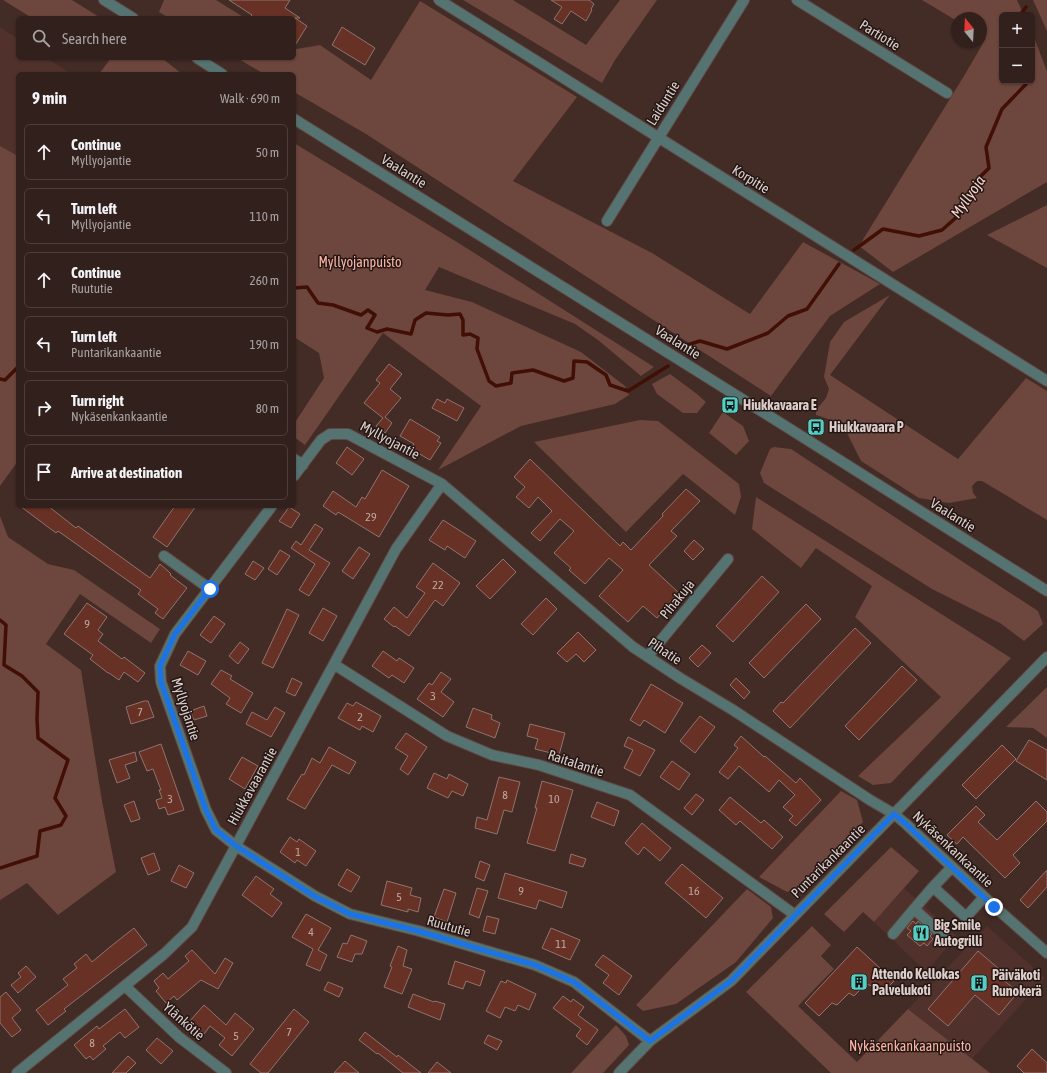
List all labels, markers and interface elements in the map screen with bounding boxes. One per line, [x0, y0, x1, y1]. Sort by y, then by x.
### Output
north arrow [951, 12, 987, 48]
map controls [999, 12, 1035, 84]
button: + [999, 12, 1035, 48]
search box [16, 16, 296, 60]
street label: Partiotie [857, 16, 903, 54]
icon: search [30, 27, 52, 49]
text: Search here [62, 30, 127, 47]
button: − [999, 48, 1035, 84]
street label: Laiduntie [643, 78, 683, 128]
text: 9 min [32, 88, 67, 108]
text: Walk · 690 m [220, 91, 280, 106]
text: Continue [71, 136, 121, 153]
icon: ahead [33, 141, 55, 163]
text: 50 m [256, 145, 279, 160]
street label: Vaalantie [379, 151, 429, 191]
text: Myllyojantie [71, 153, 131, 168]
street label: Korpitie [729, 161, 773, 197]
water label: Myllyoja [947, 172, 988, 221]
text: Turn left [71, 200, 117, 217]
icon: left [33, 205, 55, 227]
text: 110 m [250, 209, 279, 224]
text: Myllyojantie [71, 217, 131, 232]
park label: Myllyojanpuisto [318, 254, 402, 270]
text: Continue [71, 264, 121, 281]
icon: ahead [33, 269, 55, 291]
text: 260 m [250, 273, 279, 288]
text: Ruututie [71, 281, 113, 296]
street label: Vaalantie [653, 322, 703, 362]
text: Turn left [71, 328, 117, 345]
icon: left [33, 333, 55, 355]
text: 190 m [250, 337, 279, 352]
text: Puntarikankaantie [71, 345, 161, 360]
text: Turn right [71, 392, 124, 409]
bus stop icon: Hiukkavaara E [720, 395, 740, 415]
icon: right [33, 397, 55, 419]
place label: Hiukkavaara E [743, 397, 817, 413]
text: 80 m [256, 401, 279, 416]
text: Nykäsenkankaantie [71, 409, 167, 424]
bus stop icon: Hiukkavaara P [806, 417, 826, 437]
street label: Myllyojantie [358, 418, 422, 462]
place label: Hiukkavaara P [829, 419, 904, 435]
icon: arrive [33, 461, 55, 483]
text: Arrive at destination [71, 464, 182, 481]
street label: Vaalantie [928, 495, 978, 535]
house number: 29 [365, 510, 377, 524]
street label: Pihakuja [656, 576, 698, 622]
house number: 22 [432, 578, 444, 592]
route start [201, 580, 219, 598]
house number: 9 [84, 617, 90, 631]
street label: Pihatie [645, 634, 685, 668]
street label: Myllyojantie [168, 676, 204, 742]
house number: 3 [430, 689, 436, 703]
house number: 7 [137, 705, 143, 719]
house number: 2 [357, 710, 363, 724]
street label: Hiukkavaarantie [224, 744, 280, 828]
street label: Raitalantie [546, 746, 606, 780]
house number: 8 [502, 788, 508, 802]
house number: 3 [167, 792, 173, 806]
house number: 10 [548, 792, 560, 806]
street label: Nykäsenkankaantie [910, 808, 996, 890]
street label: Puntarikankaantie [788, 821, 868, 901]
house number: 1 [295, 845, 301, 859]
house number: 9 [518, 884, 524, 898]
house number: 16 [688, 884, 700, 898]
house number: 5 [396, 890, 402, 904]
route end [985, 898, 1003, 916]
street label: Ruututie [425, 912, 473, 940]
place label: Big Smile Autogrilli [933, 917, 982, 949]
restaurant icon: Big Smile Autogrilli [911, 923, 931, 943]
house number: 4 [308, 925, 314, 939]
house number: 11 [555, 937, 567, 951]
place label: Attendo Kellokas Palvelukoti [871, 966, 960, 998]
place label: Päiväkoti Runokerä [992, 967, 1042, 999]
building icon: Attendo Kellokas Palvelukoti [849, 972, 869, 992]
building icon: Päiväkoti Runokerä [969, 973, 989, 993]
street label: Ylänkötie [160, 999, 208, 1043]
house number: 7 [286, 1025, 292, 1039]
house number: 5 [233, 1029, 239, 1043]
house number: 8 [89, 1036, 95, 1050]
park label: Nykäsenkankaanpuisto [849, 1038, 971, 1054]

